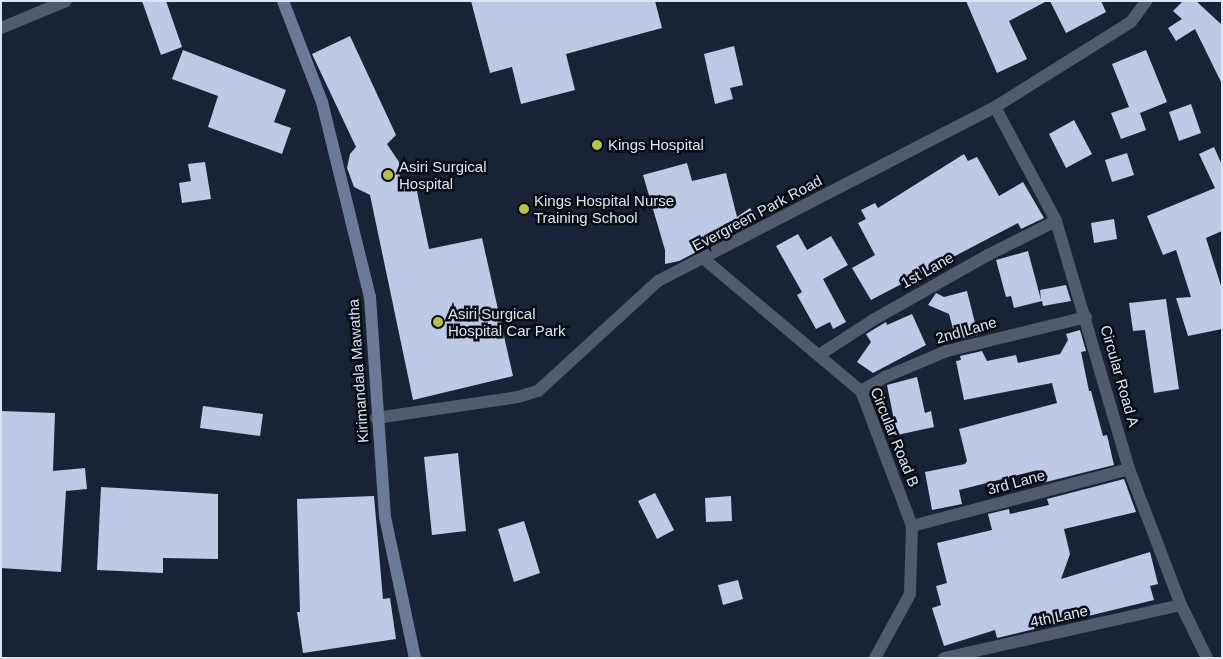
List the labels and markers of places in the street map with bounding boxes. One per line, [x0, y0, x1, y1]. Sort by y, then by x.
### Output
place label: Kings Hospital [608, 136, 704, 154]
marker: Kings Hospital [590, 138, 604, 152]
place label: Asiri Surgical Hospital [399, 157, 487, 192]
marker: Asiri Surgical Hospital [381, 168, 395, 182]
place label: Kings Hospital Nurse Training School [534, 191, 674, 226]
marker: Kings Hospital Nurse Training School [518, 203, 530, 215]
place label: Asiri Surgical Hospital Car Park [448, 304, 566, 339]
marker: Asiri Surgical Hospital Car Park [432, 316, 444, 328]

